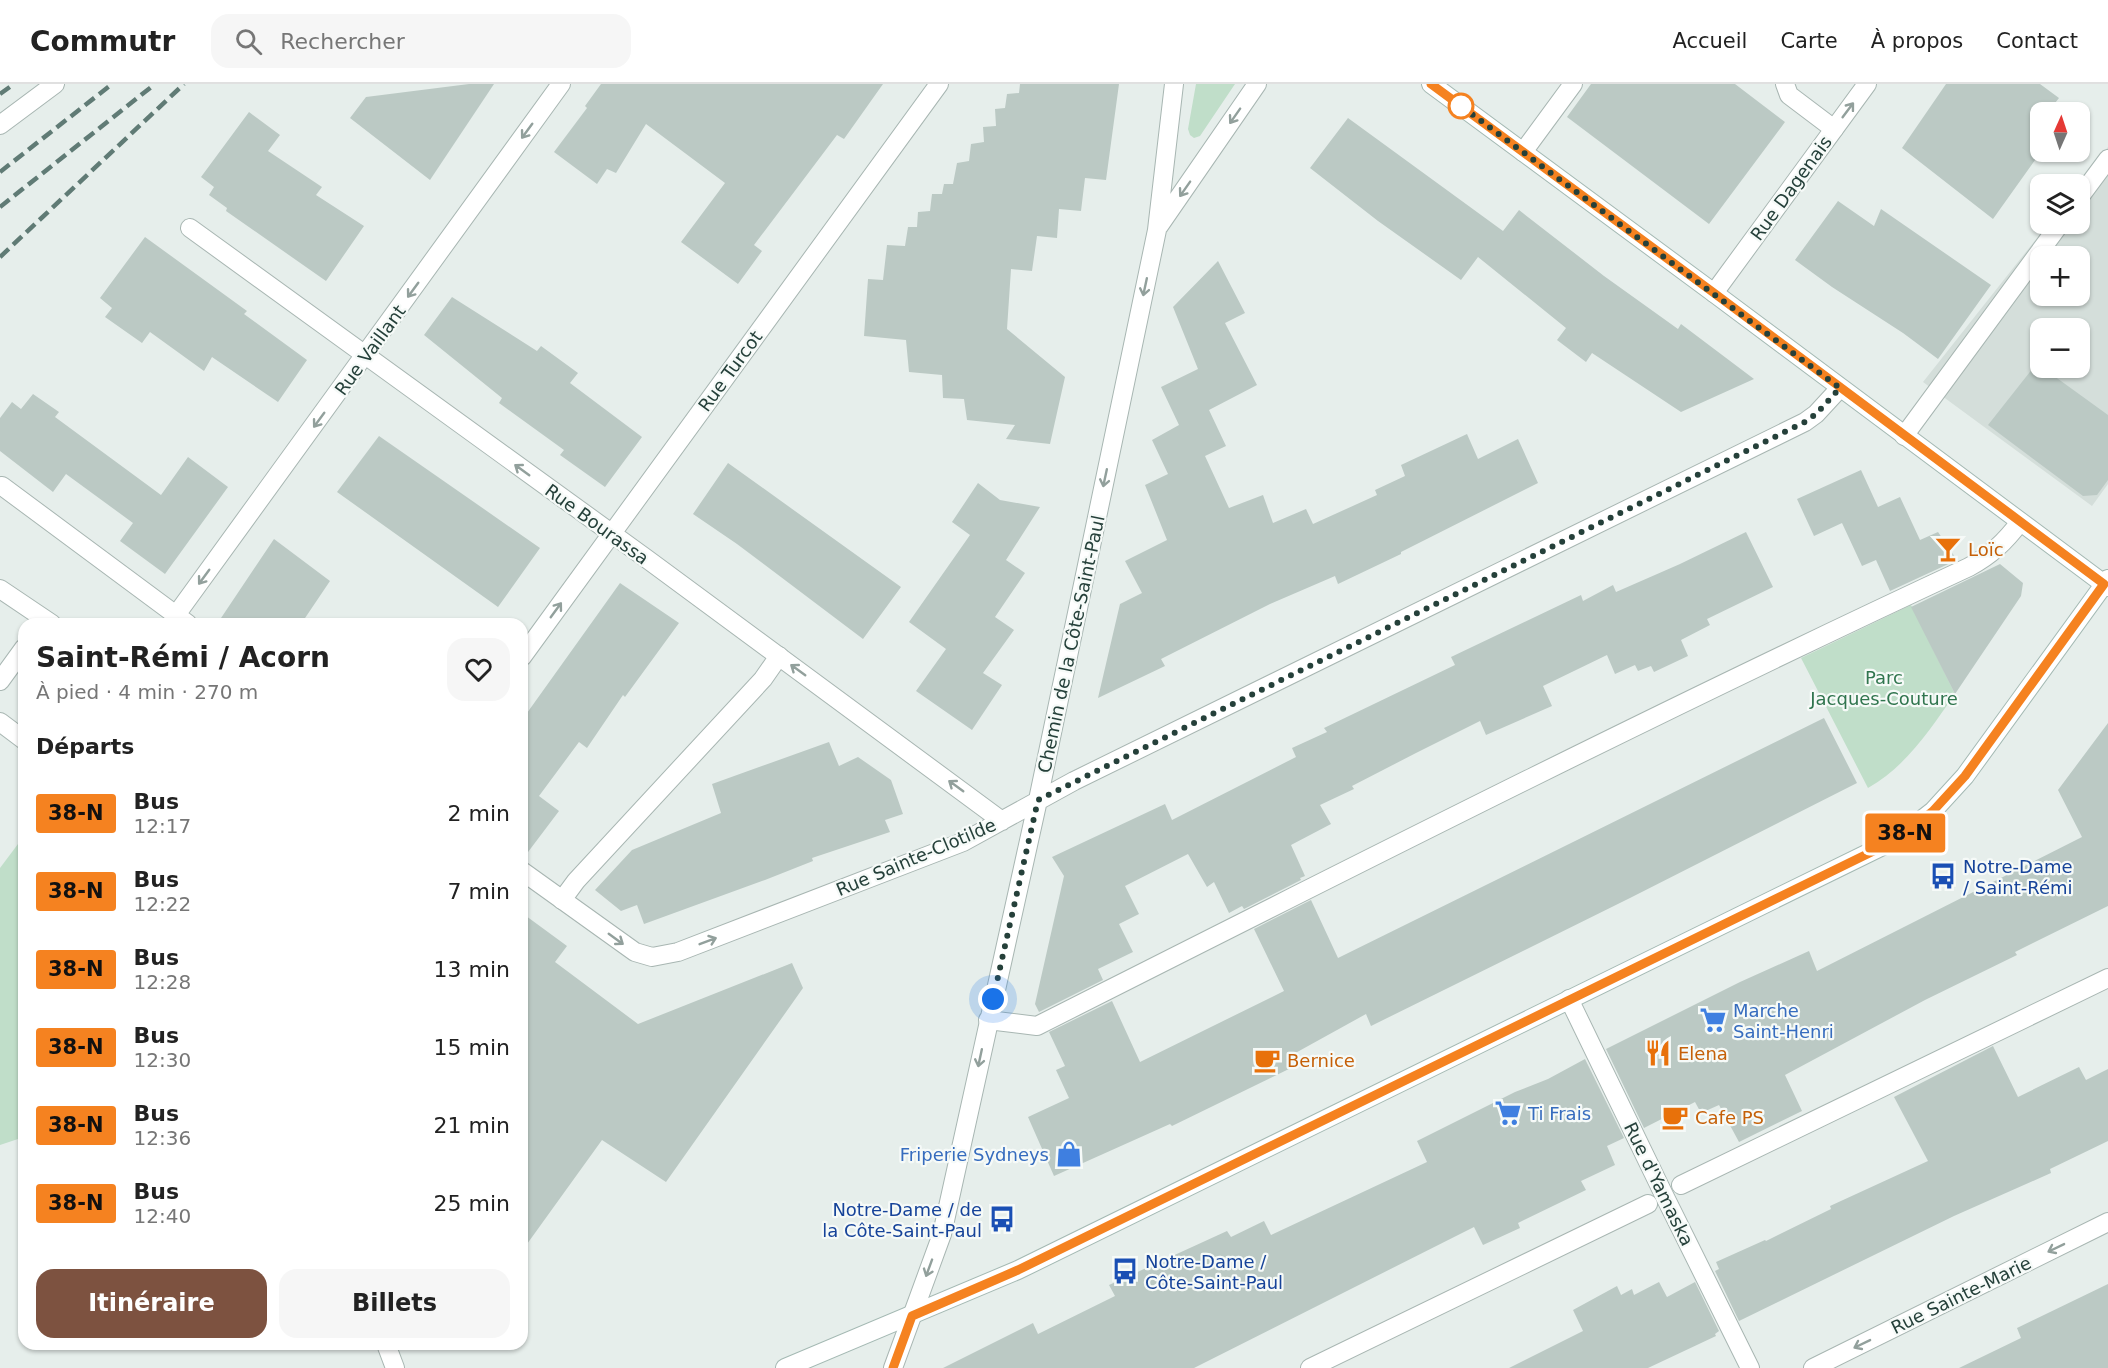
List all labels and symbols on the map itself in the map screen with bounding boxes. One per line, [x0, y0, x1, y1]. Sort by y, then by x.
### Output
unlabelled marker [1448, 93, 1474, 119]
one-way arrow [1841, 102, 1854, 118]
north arrow [2030, 102, 2090, 162]
one-way arrow [1229, 107, 1241, 123]
one-way arrow [521, 123, 533, 139]
street label: Rue Dagenais [1746, 132, 1836, 244]
one-way arrow [1179, 180, 1191, 196]
one-way arrow [1139, 276, 1150, 296]
one-way arrow [407, 281, 419, 297]
street label: Rue Vaillant [330, 301, 410, 399]
street label: Rue Turcot [694, 327, 766, 415]
one-way arrow [313, 411, 326, 427]
one-way arrow [514, 463, 530, 476]
one-way arrow [1099, 467, 1110, 487]
street label: Rue Bourassa [541, 479, 653, 569]
street label: Chemin de la Côte-Saint-Paul [1033, 513, 1109, 775]
bar icon: Loïc [1933, 534, 1963, 564]
place label: Loïc [1968, 539, 2004, 560]
one-way arrow [198, 568, 210, 584]
one-way arrow [550, 602, 562, 618]
one-way arrow [791, 664, 807, 677]
park label: Parc Jacques-Couture [1809, 667, 1958, 709]
one-way arrow [948, 780, 964, 792]
street label: Rue Sainte-Clotilde [833, 814, 999, 900]
line badge: 38-N [1863, 814, 1947, 852]
place label: Notre-Dame / Saint-Rémi [1963, 856, 2073, 898]
bus stop icon: Notre-Dame / Saint-Rémi [1928, 861, 1958, 891]
one-way arrow [607, 933, 624, 945]
one-way arrow [698, 935, 717, 946]
your location [978, 984, 1008, 1014]
place label: Marche Saint-Henri [1733, 1000, 1834, 1042]
supermarket icon: Marche Saint-Henri [1698, 1005, 1728, 1035]
restaurant icon: Elena [1643, 1038, 1673, 1068]
place label: Elena [1678, 1043, 1728, 1064]
cafe icon: Bernice [1252, 1045, 1282, 1075]
one-way arrow [974, 1048, 985, 1068]
place label: Bernice [1287, 1050, 1355, 1071]
supermarket icon: Ti Frais [1493, 1098, 1523, 1128]
cafe icon: Cafe PS [1660, 1102, 1690, 1132]
place label: Ti Frais [1527, 1103, 1591, 1124]
place label: Cafe PS [1695, 1107, 1764, 1128]
street label: Rue d'Yamaska [1620, 1119, 1698, 1249]
shop icon: Friperie Sydneys [1054, 1139, 1084, 1169]
place label: Friperie Sydneys [900, 1144, 1049, 1165]
place label: Notre-Dame / de la Côte-Saint-Paul [822, 1199, 982, 1241]
bus stop icon: Notre-Dame / de la Côte-Saint-Paul [987, 1204, 1017, 1234]
one-way arrow [2047, 1243, 2065, 1255]
place label: Notre-Dame / Côte-Saint-Paul [1145, 1251, 1283, 1293]
street label: Rue Sainte-Marie [1887, 1252, 2035, 1338]
bus stop icon: Notre-Dame / Côte-Saint-Paul [1110, 1256, 1140, 1286]
one-way arrow [923, 1258, 934, 1277]
one-way arrow [1853, 1339, 1871, 1350]

